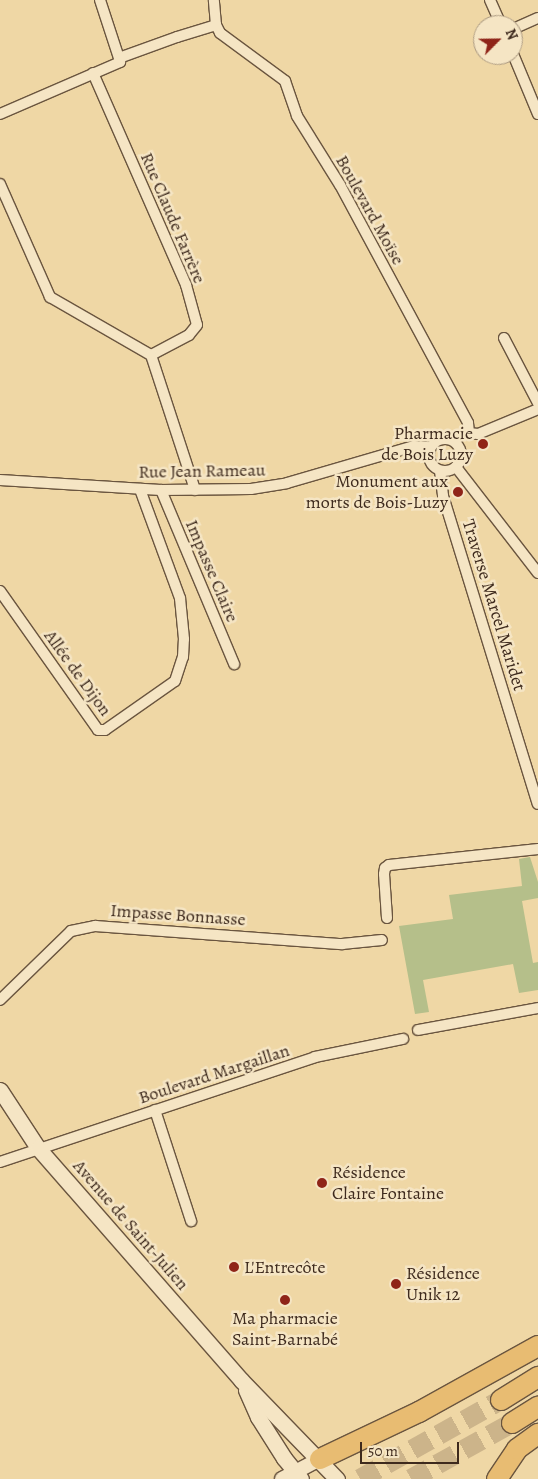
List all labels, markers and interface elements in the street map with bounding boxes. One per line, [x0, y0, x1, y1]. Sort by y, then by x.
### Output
north arrow [473, 15, 523, 65]
text: N [501, 26, 522, 43]
street label: Rue Claude Farrère [136, 149, 210, 287]
street label: Boulevard Moïse [331, 151, 409, 269]
place label: Pharmacie de Bois Luzy [381, 423, 473, 466]
marker: Pharmacie de Bois Luzy [477, 438, 489, 450]
street label: Rue Jean Rameau [138, 459, 266, 483]
place label: Monument aux morts de Bois-Luzy [306, 471, 448, 514]
marker: Monument aux morts de Bois-Luzy [452, 486, 464, 498]
street label: Impasse Claire [181, 517, 243, 625]
street label: Traverse Marcel Maridet [458, 517, 530, 693]
street label: Allée de Dijon [40, 626, 116, 720]
street label: Impasse Bonnasse [110, 900, 246, 930]
street label: Boulevard Margaillan [136, 1039, 292, 1109]
street label: Avenue de Saint-Julien [68, 1155, 194, 1295]
place label: Résidence Claire Fontaine [332, 1162, 444, 1204]
marker: Résidence Claire Fontaine [316, 1177, 328, 1189]
place label: L'Entrecôte [244, 1256, 326, 1278]
marker: L'Entrecôte [228, 1261, 240, 1273]
place label: Résidence Unik 12 [406, 1263, 480, 1306]
marker: Résidence Unik 12 [390, 1278, 402, 1290]
marker: Ma pharmacie Saint-Barnabé [279, 1294, 291, 1306]
place label: Ma pharmacie Saint-Barnabé [232, 1308, 338, 1350]
scale bar [363, 1432, 462, 1464]
text: 50 m [368, 1441, 398, 1461]

